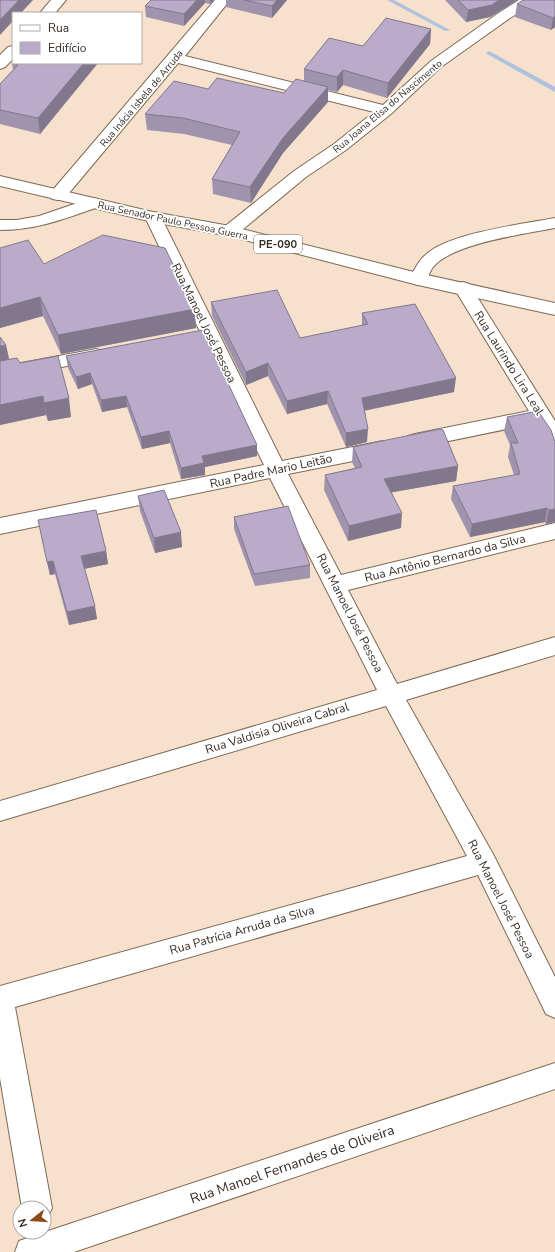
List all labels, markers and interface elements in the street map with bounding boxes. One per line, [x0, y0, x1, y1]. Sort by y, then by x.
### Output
legend [12, 12, 142, 64]
text: Rua [48, 20, 69, 36]
text: Edifício [48, 40, 87, 56]
street label: Rua Inácia Isbela de Arruda [97, 47, 187, 150]
street label: Rua Joana Elisa do Nascimento [330, 57, 446, 157]
street label: Rua Senador Paulo Pessoa Guerra [96, 198, 249, 244]
road number: PE-090 [254, 235, 302, 253]
street label: Rua Manoel José Pessoa [168, 260, 240, 386]
street label: Rua Laurindo Lira Leal [470, 308, 548, 419]
street label: Rua Padre Mario Leitão [208, 450, 334, 492]
street label: Rua Antônio Bernardo da Silva [363, 530, 527, 586]
street label: Rua Manoel José Pessoa [313, 551, 387, 675]
street label: Rua Valdisia Oliveira Cabral [203, 698, 351, 757]
street label: Rua Manoel José Pessoa [464, 837, 538, 961]
street label: Rua Patrícia Arruda da Silva [168, 902, 316, 958]
street label: Rua Manoel Fernandes de Oliveira [187, 1120, 397, 1208]
north arrow [12, 1200, 52, 1240]
text: N [15, 1217, 31, 1229]

